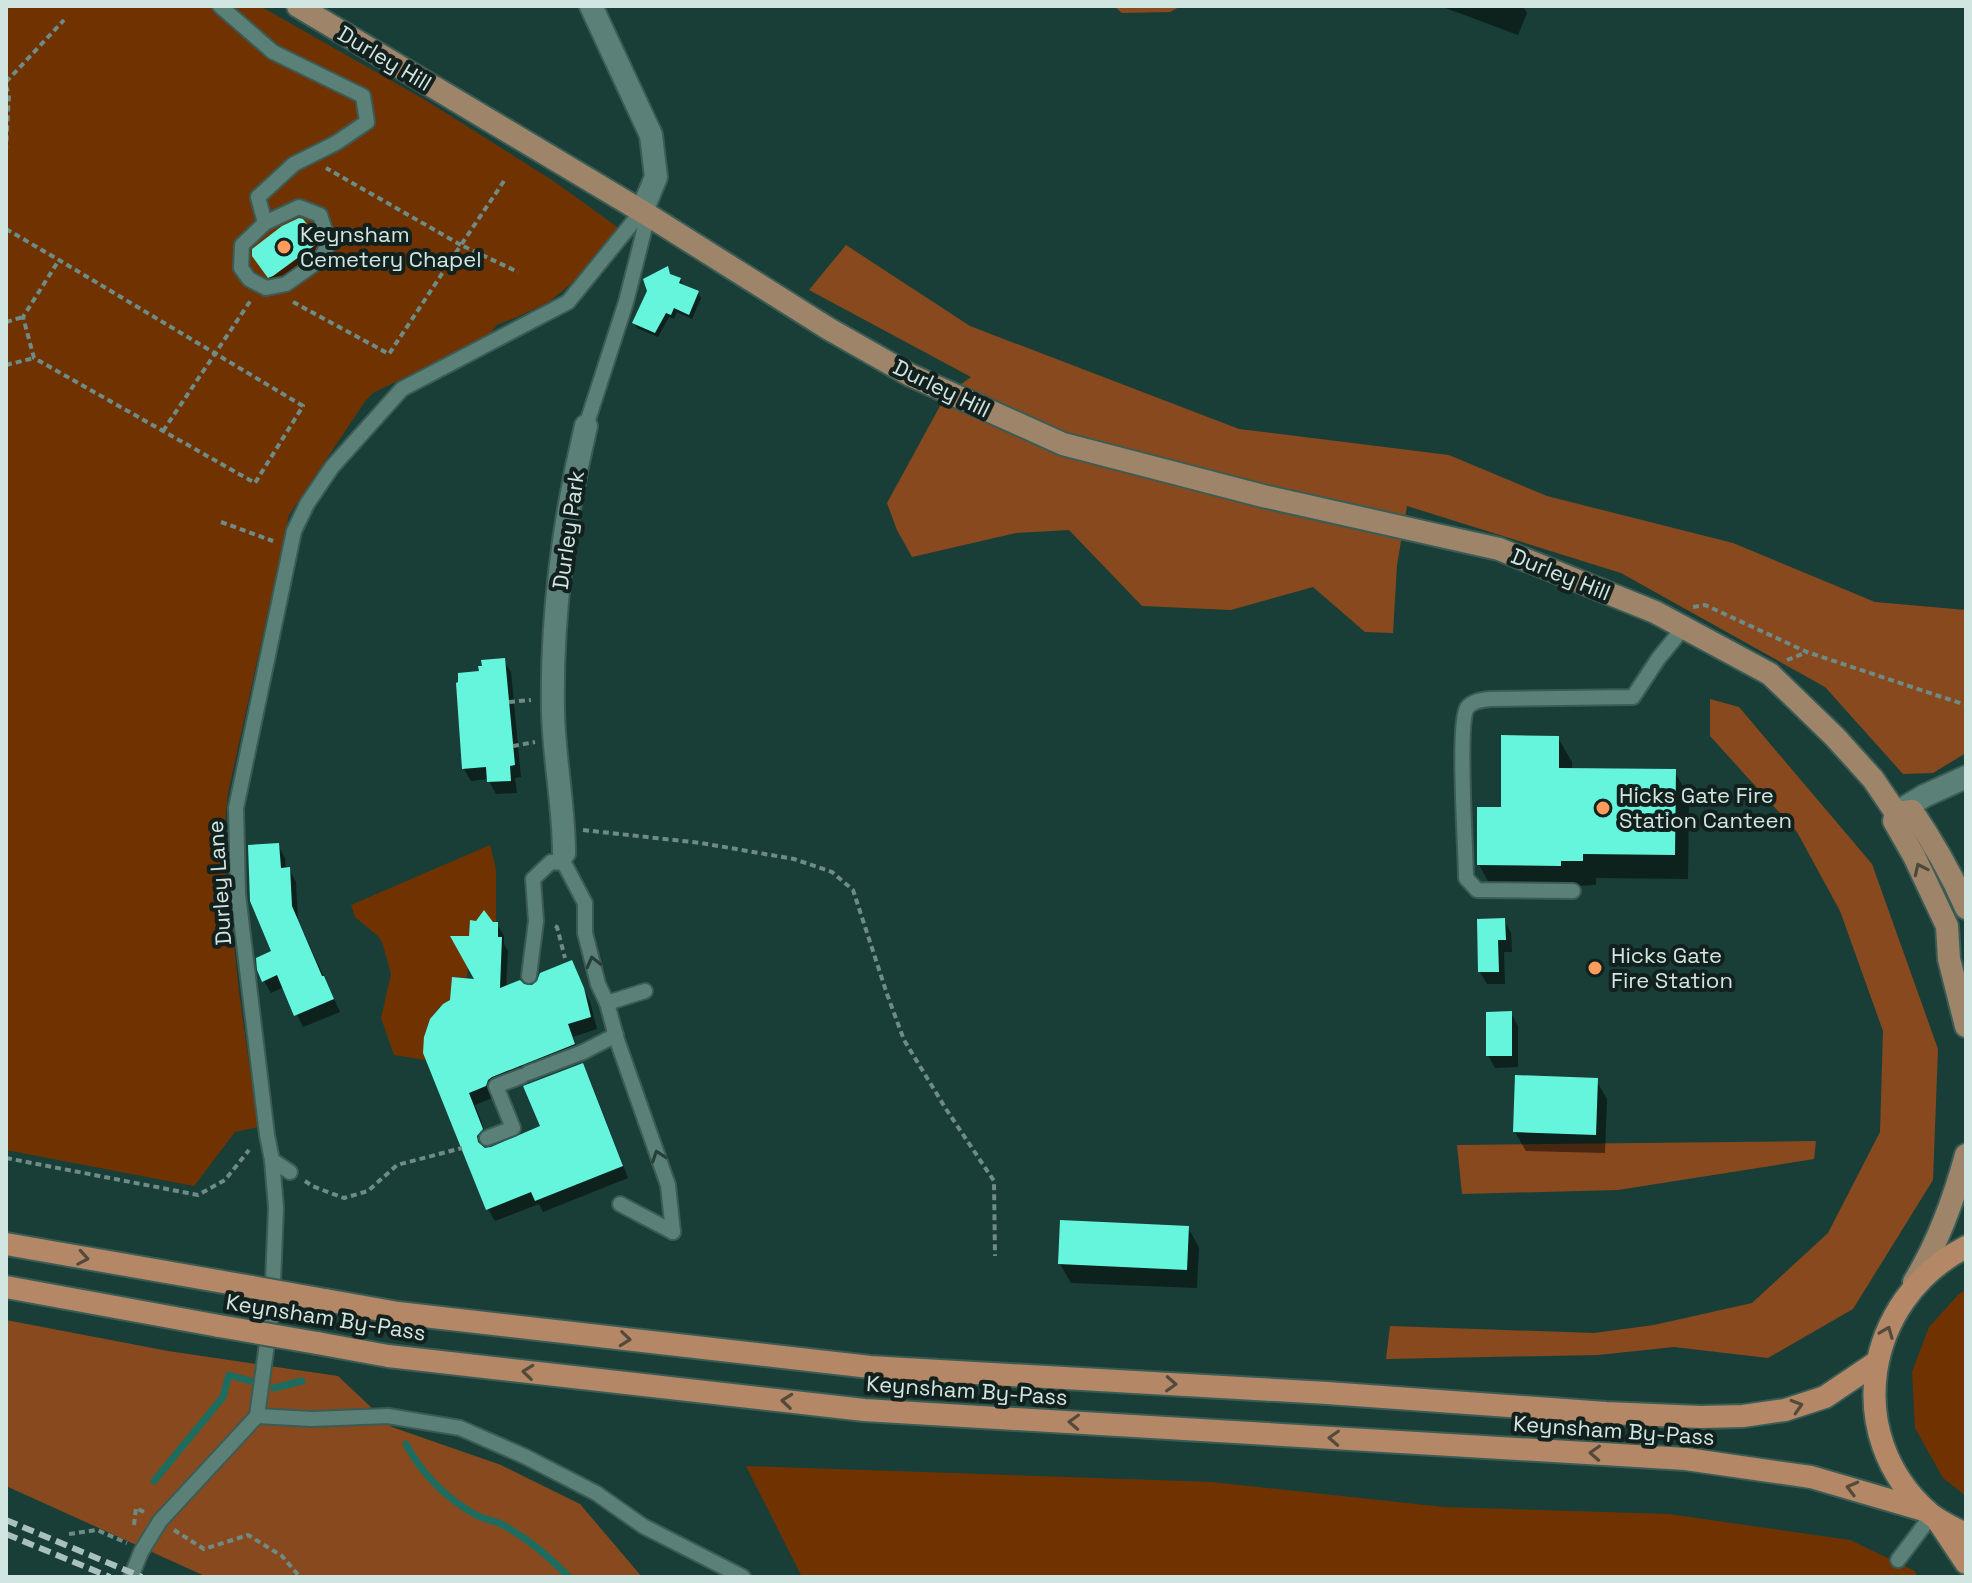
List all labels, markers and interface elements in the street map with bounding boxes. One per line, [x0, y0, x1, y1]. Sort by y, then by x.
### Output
street label: Durley Hill [333, 19, 437, 97]
place label: Keynsham Cemetery Chapel [300, 220, 482, 273]
marker: Keynsham Cemetery Chapel [275, 238, 293, 256]
street label: Durley Hill [889, 353, 995, 423]
street label: Durley Park [546, 469, 590, 591]
street label: Durley Hill [1507, 541, 1615, 607]
place label: Hicks Gate Fire Station Canteen [1619, 781, 1792, 834]
marker: Hicks Gate Fire Station Canteen [1594, 799, 1612, 817]
street label: Durley Lane [201, 820, 237, 946]
one-way arrow [1914, 863, 1930, 877]
place label: Hicks Gate Fire Station [1611, 941, 1733, 994]
one-way arrow [585, 956, 602, 970]
marker: Hicks Gate Fire Station [1586, 959, 1604, 977]
one-way arrow [652, 1150, 668, 1164]
one-way arrow [76, 1248, 90, 1265]
street label: Keynsham By-Pass [224, 1287, 428, 1347]
one-way arrow [1877, 1326, 1894, 1340]
one-way arrow [619, 1330, 632, 1347]
one-way arrow [521, 1363, 534, 1380]
street label: Keynsham By-Pass [865, 1369, 1069, 1411]
one-way arrow [1165, 1375, 1178, 1392]
one-way arrow [780, 1393, 793, 1410]
one-way arrow [1789, 1399, 1803, 1415]
street label: Keynsham By-Pass [1512, 1409, 1716, 1451]
one-way arrow [1067, 1414, 1080, 1431]
one-way arrow [1327, 1430, 1340, 1447]
one-way arrow [1588, 1445, 1601, 1462]
one-way arrow [1846, 1481, 1860, 1498]

